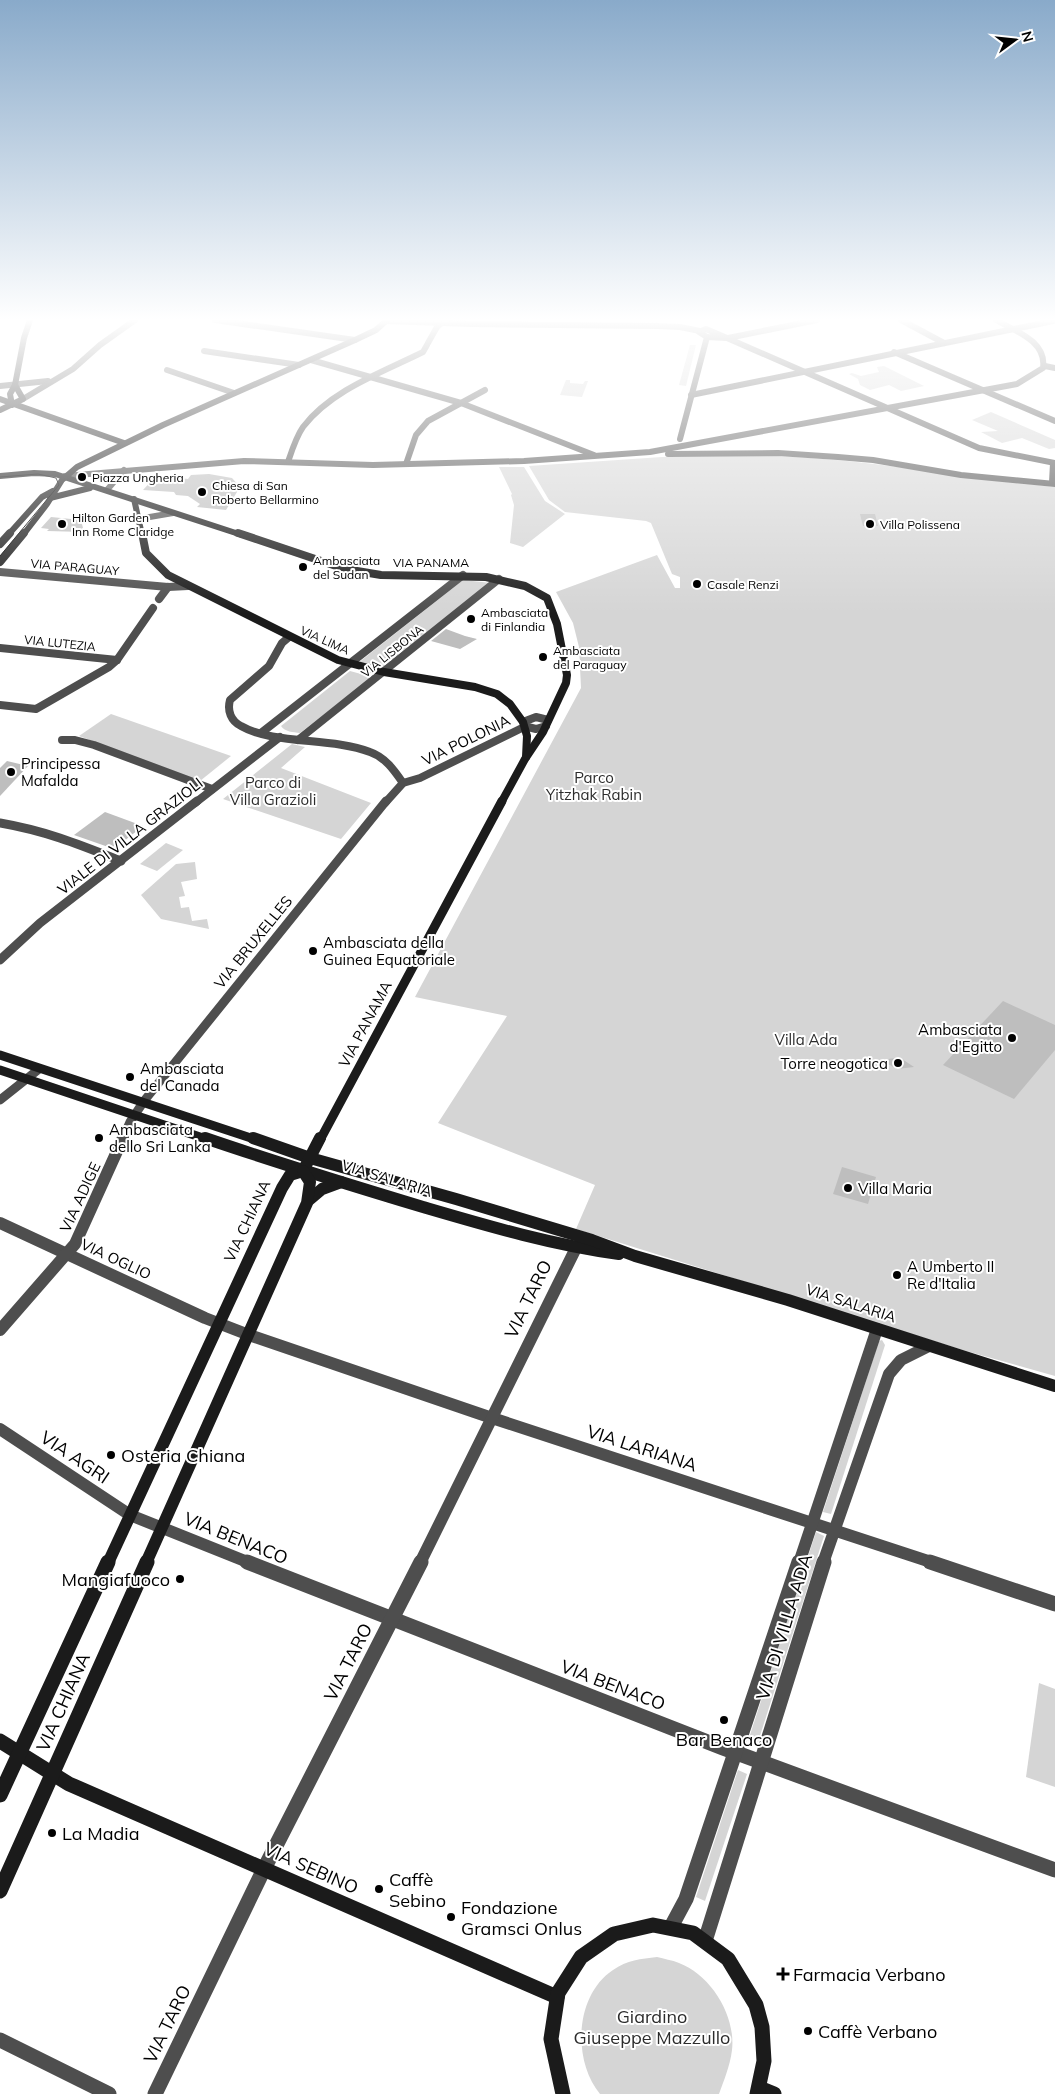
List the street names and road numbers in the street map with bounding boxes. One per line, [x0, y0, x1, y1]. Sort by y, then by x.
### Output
street label: VIA PANAMA [393, 555, 469, 570]
street label: VIA PARAGUAY [30, 556, 121, 578]
street label: VIA LISBONA [358, 621, 426, 681]
street label: VIA LIMA [298, 623, 352, 658]
street label: VIA LUTEZIA [24, 632, 97, 654]
street label: VIA POLONIA [419, 710, 513, 770]
street label: VIALE DI VILLA GRAZIOLI [54, 773, 206, 899]
street label: VIA BRUXELLES [210, 892, 296, 992]
street label: VIA PANAMA [334, 978, 396, 1070]
street label: VIA SALARIA [339, 1155, 435, 1201]
street label: VIA ADIGE [55, 1159, 105, 1235]
street label: VIA CHIANA [220, 1177, 274, 1265]
street label: VIA OGLIO [78, 1234, 154, 1284]
street label: VIA TARO [499, 1256, 557, 1342]
street label: VIA SALARIA [803, 1279, 899, 1327]
street label: VIA LARIANA [584, 1419, 700, 1477]
street label: VIA AGRI [36, 1426, 114, 1488]
street label: VIA BENACO [181, 1507, 291, 1569]
street label: VIA DI VILLA ADA [751, 1551, 817, 1703]
street label: VIA TARO [319, 1619, 377, 1705]
street label: VIA CHIANA [31, 1649, 95, 1755]
street label: VIA BENACO [557, 1655, 669, 1715]
street label: VIA SEBINO [260, 1837, 362, 1899]
street label: VIA TARO [138, 1981, 196, 2067]

